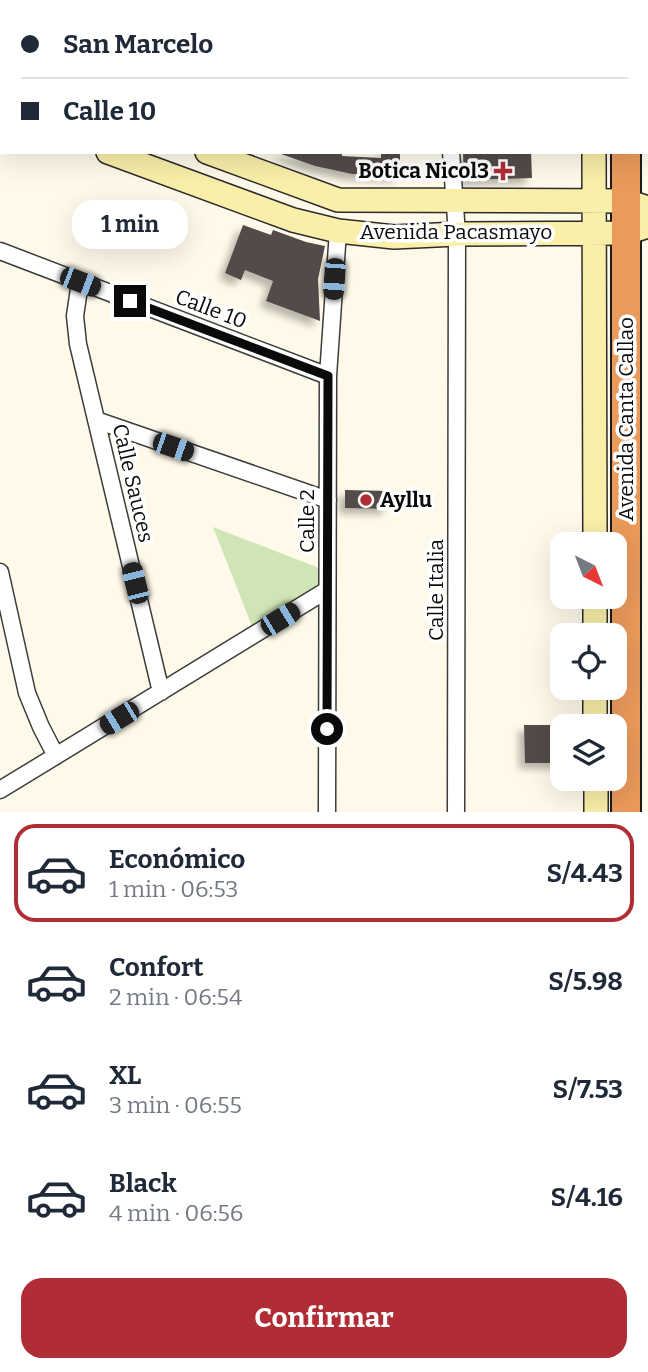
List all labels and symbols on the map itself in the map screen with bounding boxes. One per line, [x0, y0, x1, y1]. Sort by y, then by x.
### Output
place label: Botica Nicol3 [358, 158, 489, 184]
marker: Botica Nicol3 [495, 163, 511, 179]
callout: 1 min [72, 200, 188, 248]
street label: Avenida Pacasmayo [360, 219, 552, 245]
car [323, 257, 346, 301]
car [57, 265, 104, 299]
street label: Calle 10 [172, 284, 250, 334]
route end [114, 285, 146, 317]
street label: Avenida Canta Callao [613, 317, 639, 521]
street label: Calle Sauces [107, 421, 159, 545]
car [150, 430, 197, 464]
place label: Ayllu [380, 487, 432, 513]
street label: Calle 2 [294, 489, 320, 553]
marker: Ayllu [358, 492, 374, 508]
north arrow [550, 532, 626, 609]
street label: Calle Italia [423, 538, 449, 641]
car [120, 560, 151, 606]
car [257, 599, 304, 639]
car [96, 698, 143, 738]
route start [311, 713, 343, 745]

